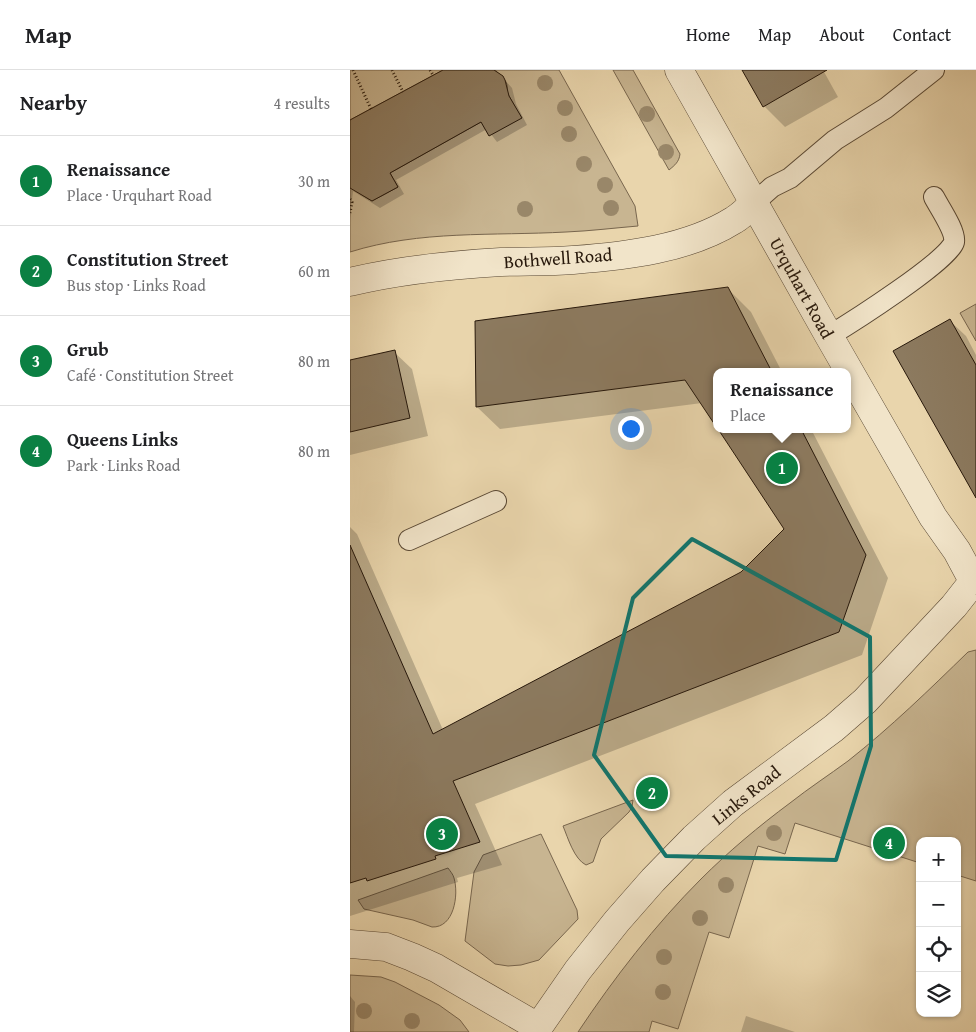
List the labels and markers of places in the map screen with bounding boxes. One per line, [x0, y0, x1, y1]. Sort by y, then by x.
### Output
pin: 1 [766, 449, 798, 487]
pin: 2 [636, 774, 668, 812]
pin: 3 [426, 815, 458, 853]
pin: 4 [873, 824, 905, 862]

